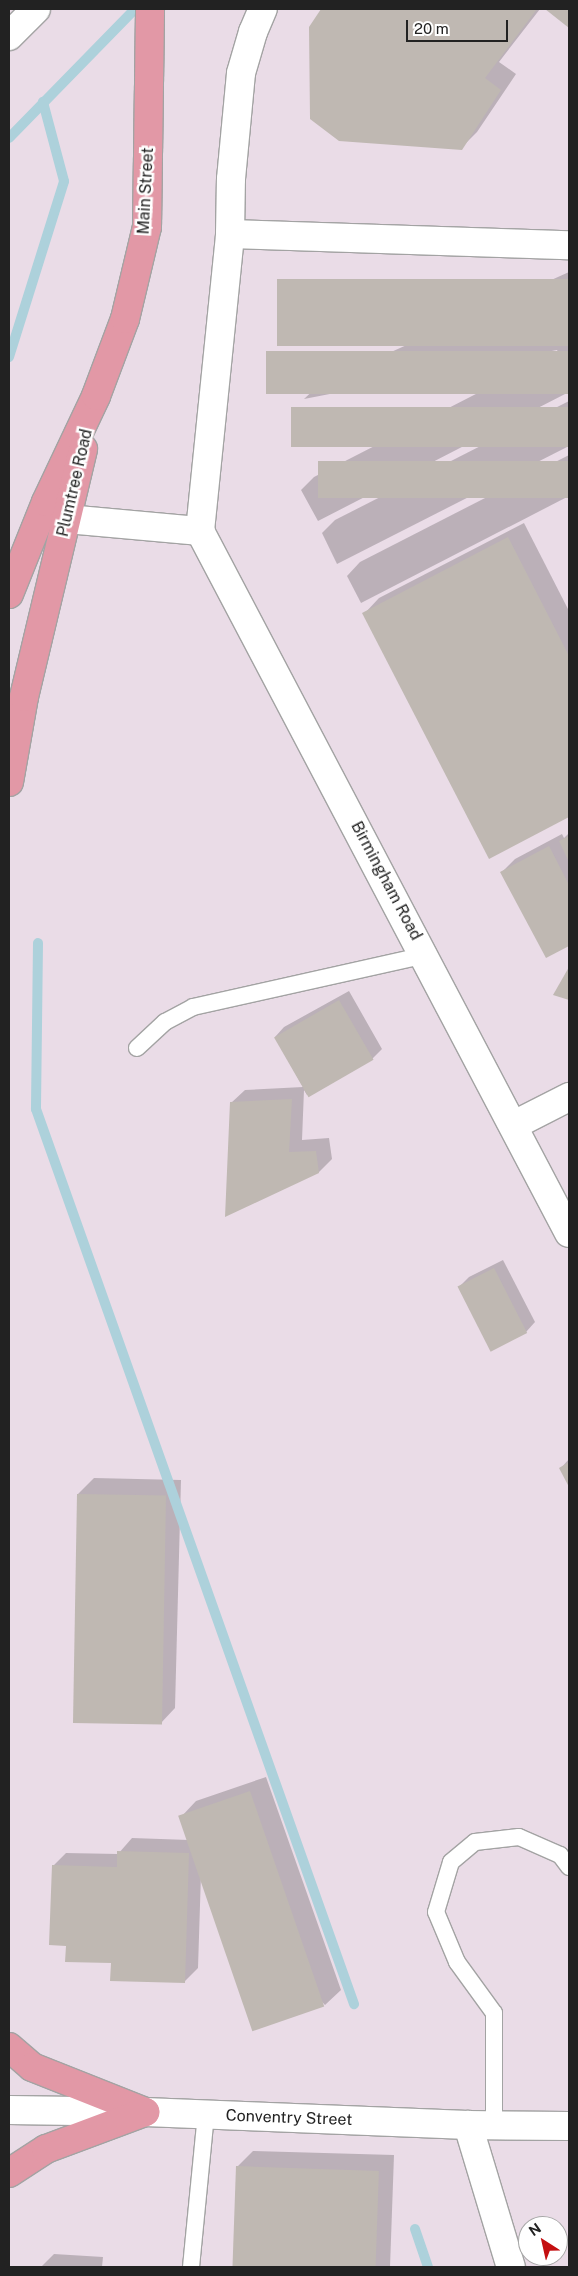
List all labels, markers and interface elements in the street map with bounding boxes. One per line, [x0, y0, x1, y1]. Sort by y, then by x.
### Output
scale bar [408, 10, 510, 42]
text: 20 m [414, 20, 449, 37]
street label: Main Street [134, 147, 158, 235]
street label: Plumtree Road [53, 427, 97, 539]
street label: Birmingham Road [347, 818, 425, 944]
street label: Conventry Street [225, 2106, 353, 2130]
north arrow [518, 2216, 568, 2266]
text: N [526, 2220, 544, 2239]

